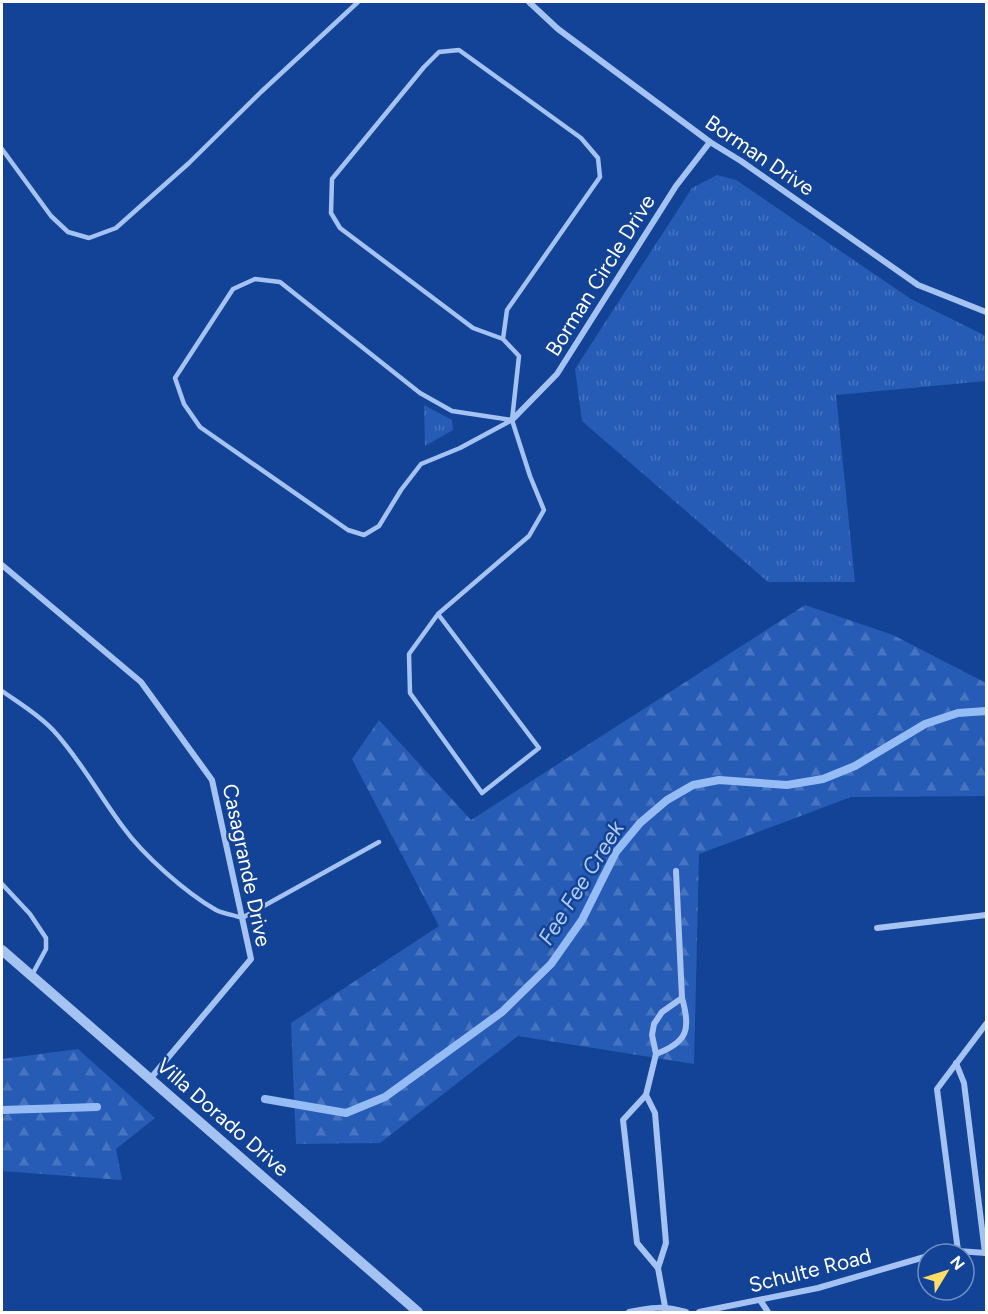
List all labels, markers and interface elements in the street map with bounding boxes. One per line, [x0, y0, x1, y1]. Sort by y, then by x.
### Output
street label: Borman Drive [701, 109, 819, 201]
street label: Borman Circle Drive [540, 190, 660, 360]
street label: Casagrande Drive [218, 781, 276, 949]
water label: Fee Fee Creek [532, 815, 630, 950]
street label: Villa Dorado Drive [152, 1053, 294, 1181]
north arrow [916, 1242, 976, 1302]
street label: Schulte Road [746, 1243, 874, 1297]
text: N [946, 1252, 969, 1274]

